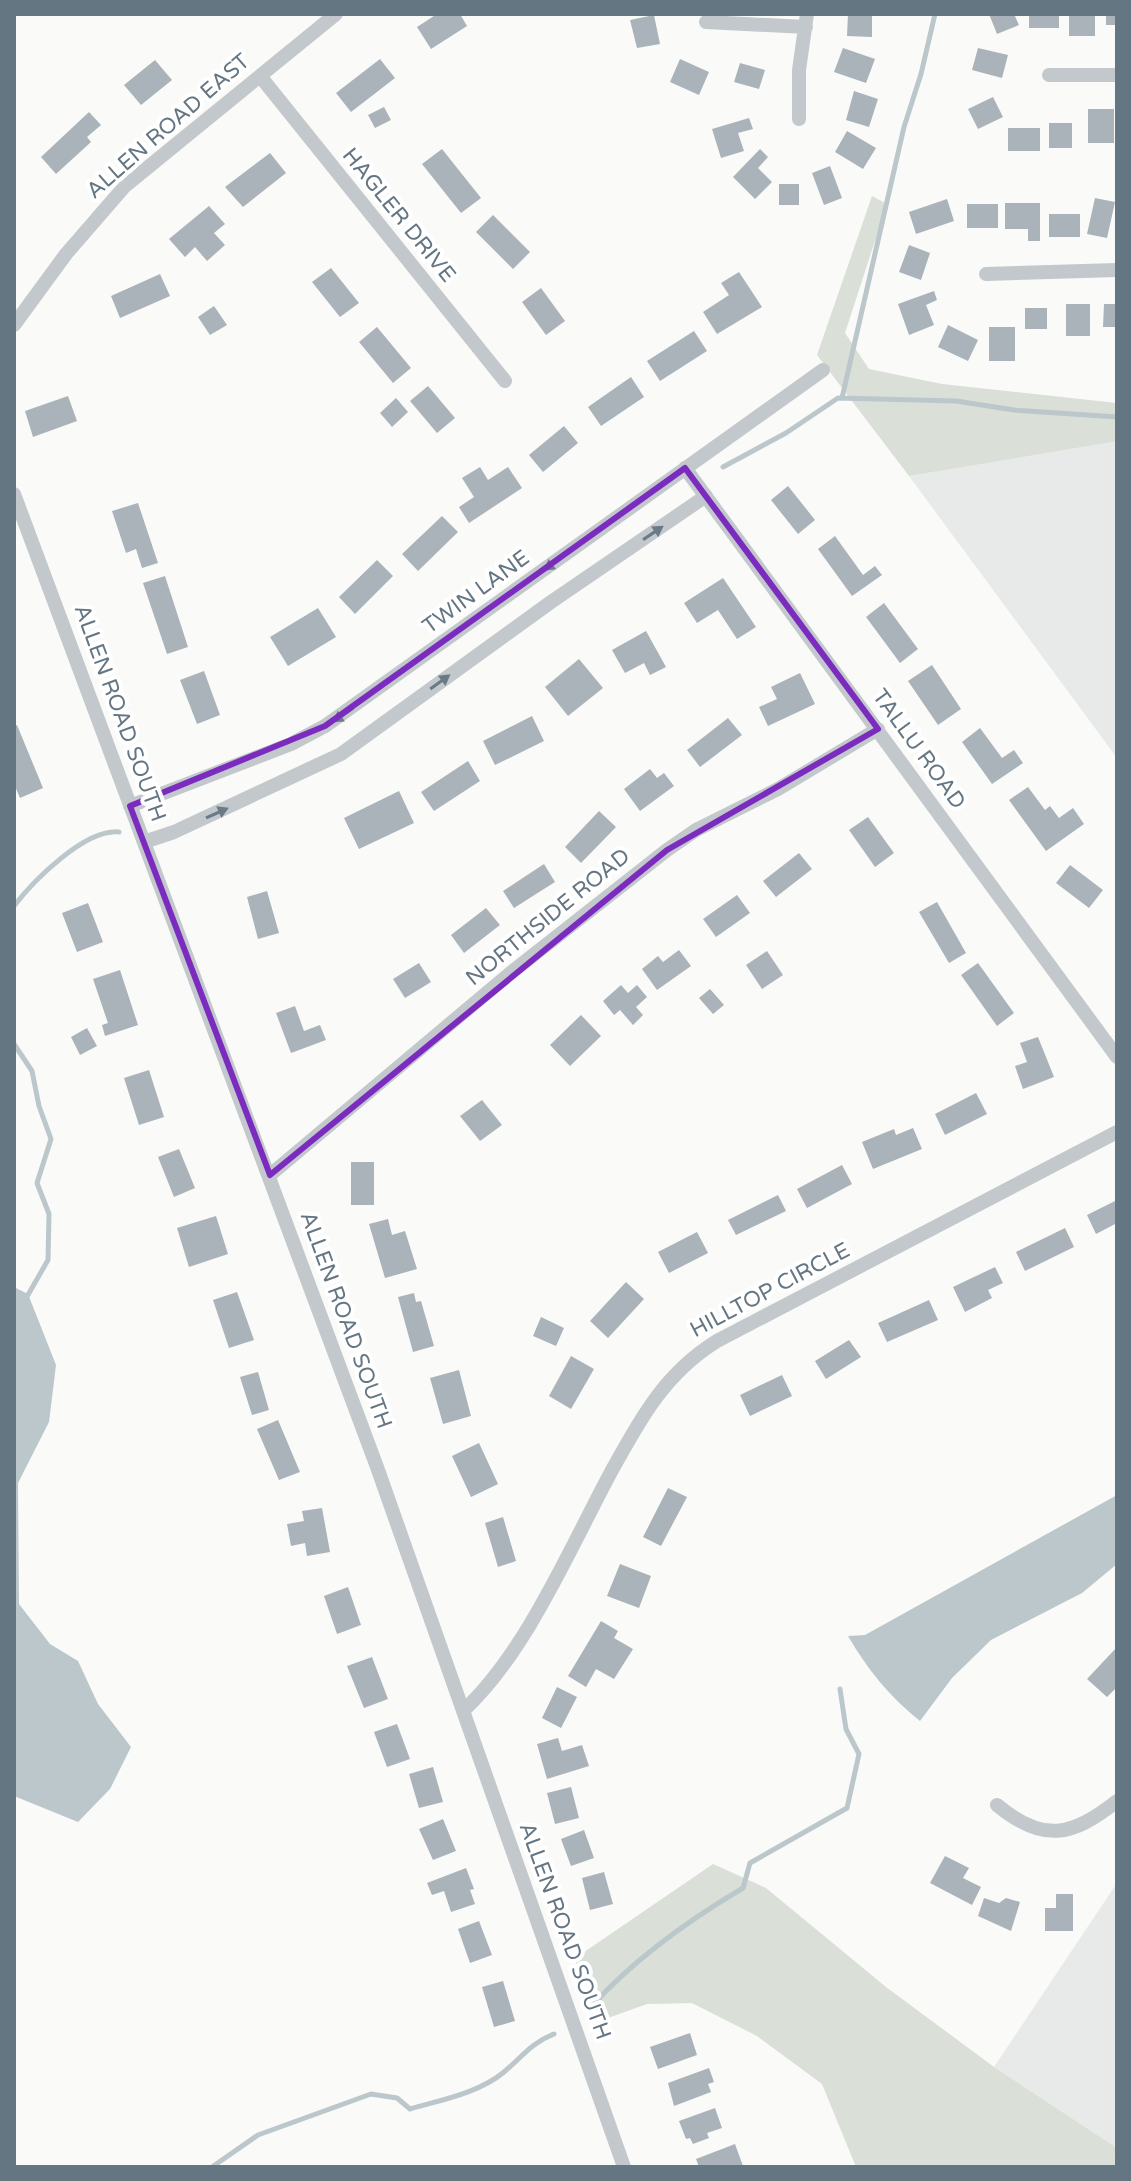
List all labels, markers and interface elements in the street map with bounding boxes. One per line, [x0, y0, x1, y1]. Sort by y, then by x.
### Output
street label: ALLEN ROAD EAST [81, 48, 255, 204]
street label: HAGLER DRIVE [337, 143, 461, 287]
one-way arrow [642, 525, 663, 540]
street label: TWIN LANE [418, 545, 534, 639]
one-way arrow [543, 555, 565, 571]
street label: ALLEN ROAD SOUTH [69, 601, 171, 825]
one-way arrow [430, 675, 450, 691]
street label: TALLU ROAD [867, 684, 971, 814]
one-way arrow [332, 707, 354, 721]
one-way arrow [205, 806, 228, 819]
street label: NORTHSIDE ROAD [461, 843, 635, 991]
street label: ALLEN ROAD SOUTH [295, 1208, 397, 1432]
street label: HILLTOP CIRCLE [686, 1237, 854, 1343]
street label: ALLEN ROAD SOUTH [514, 1819, 616, 2043]

